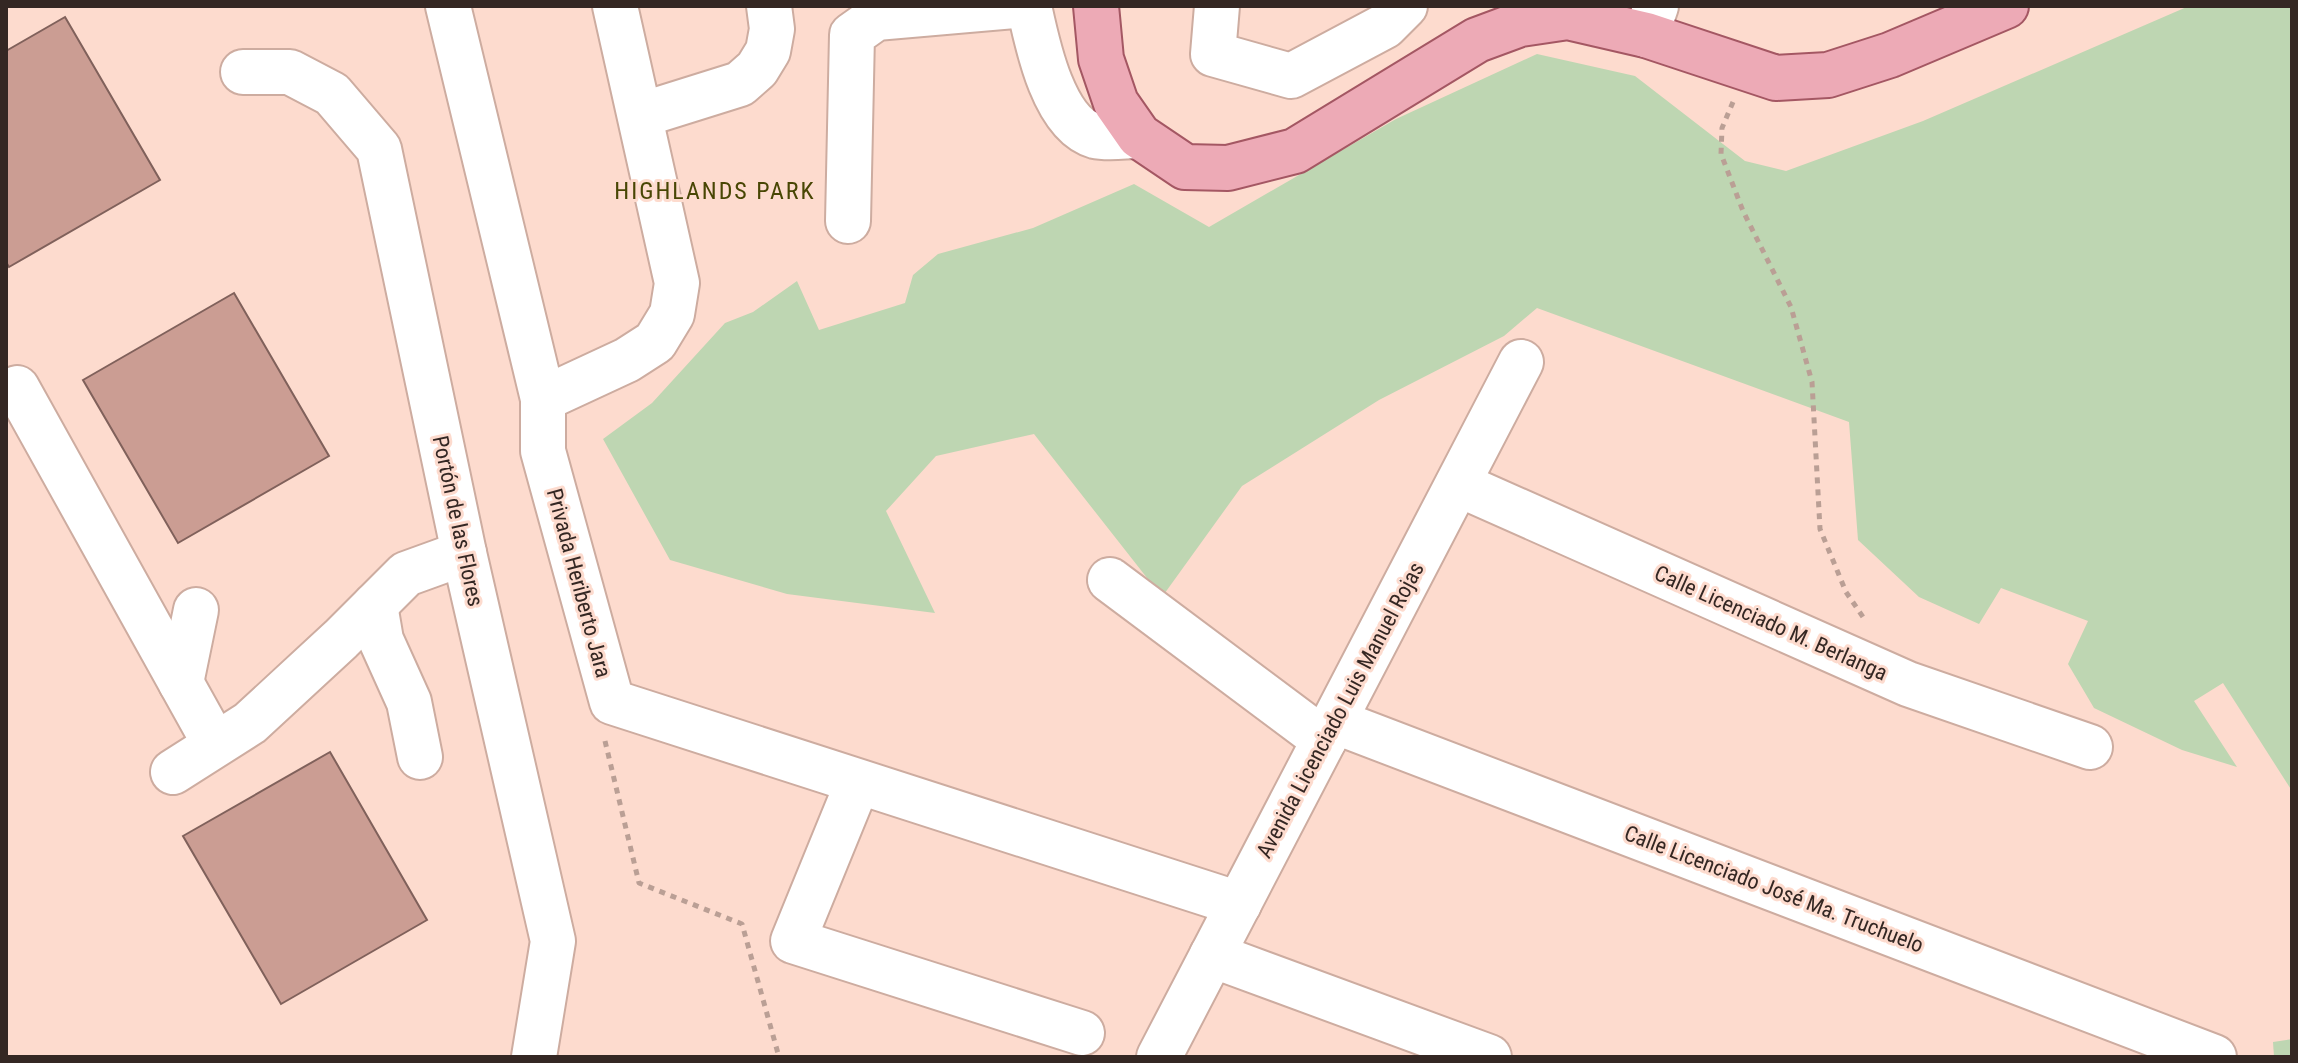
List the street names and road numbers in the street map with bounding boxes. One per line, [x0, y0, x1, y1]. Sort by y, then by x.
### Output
street label: Portón de las Flores [428, 433, 488, 609]
street label: Privada Heriberto Jara [542, 486, 616, 680]
street label: Avenida Licenciado Luis Manuel Rojas [1251, 558, 1429, 862]
street label: Calle Licenciado M. Berlanga [1651, 560, 1891, 686]
street label: Calle Licenciado José Ma. Truchuelo [1621, 820, 1927, 958]

